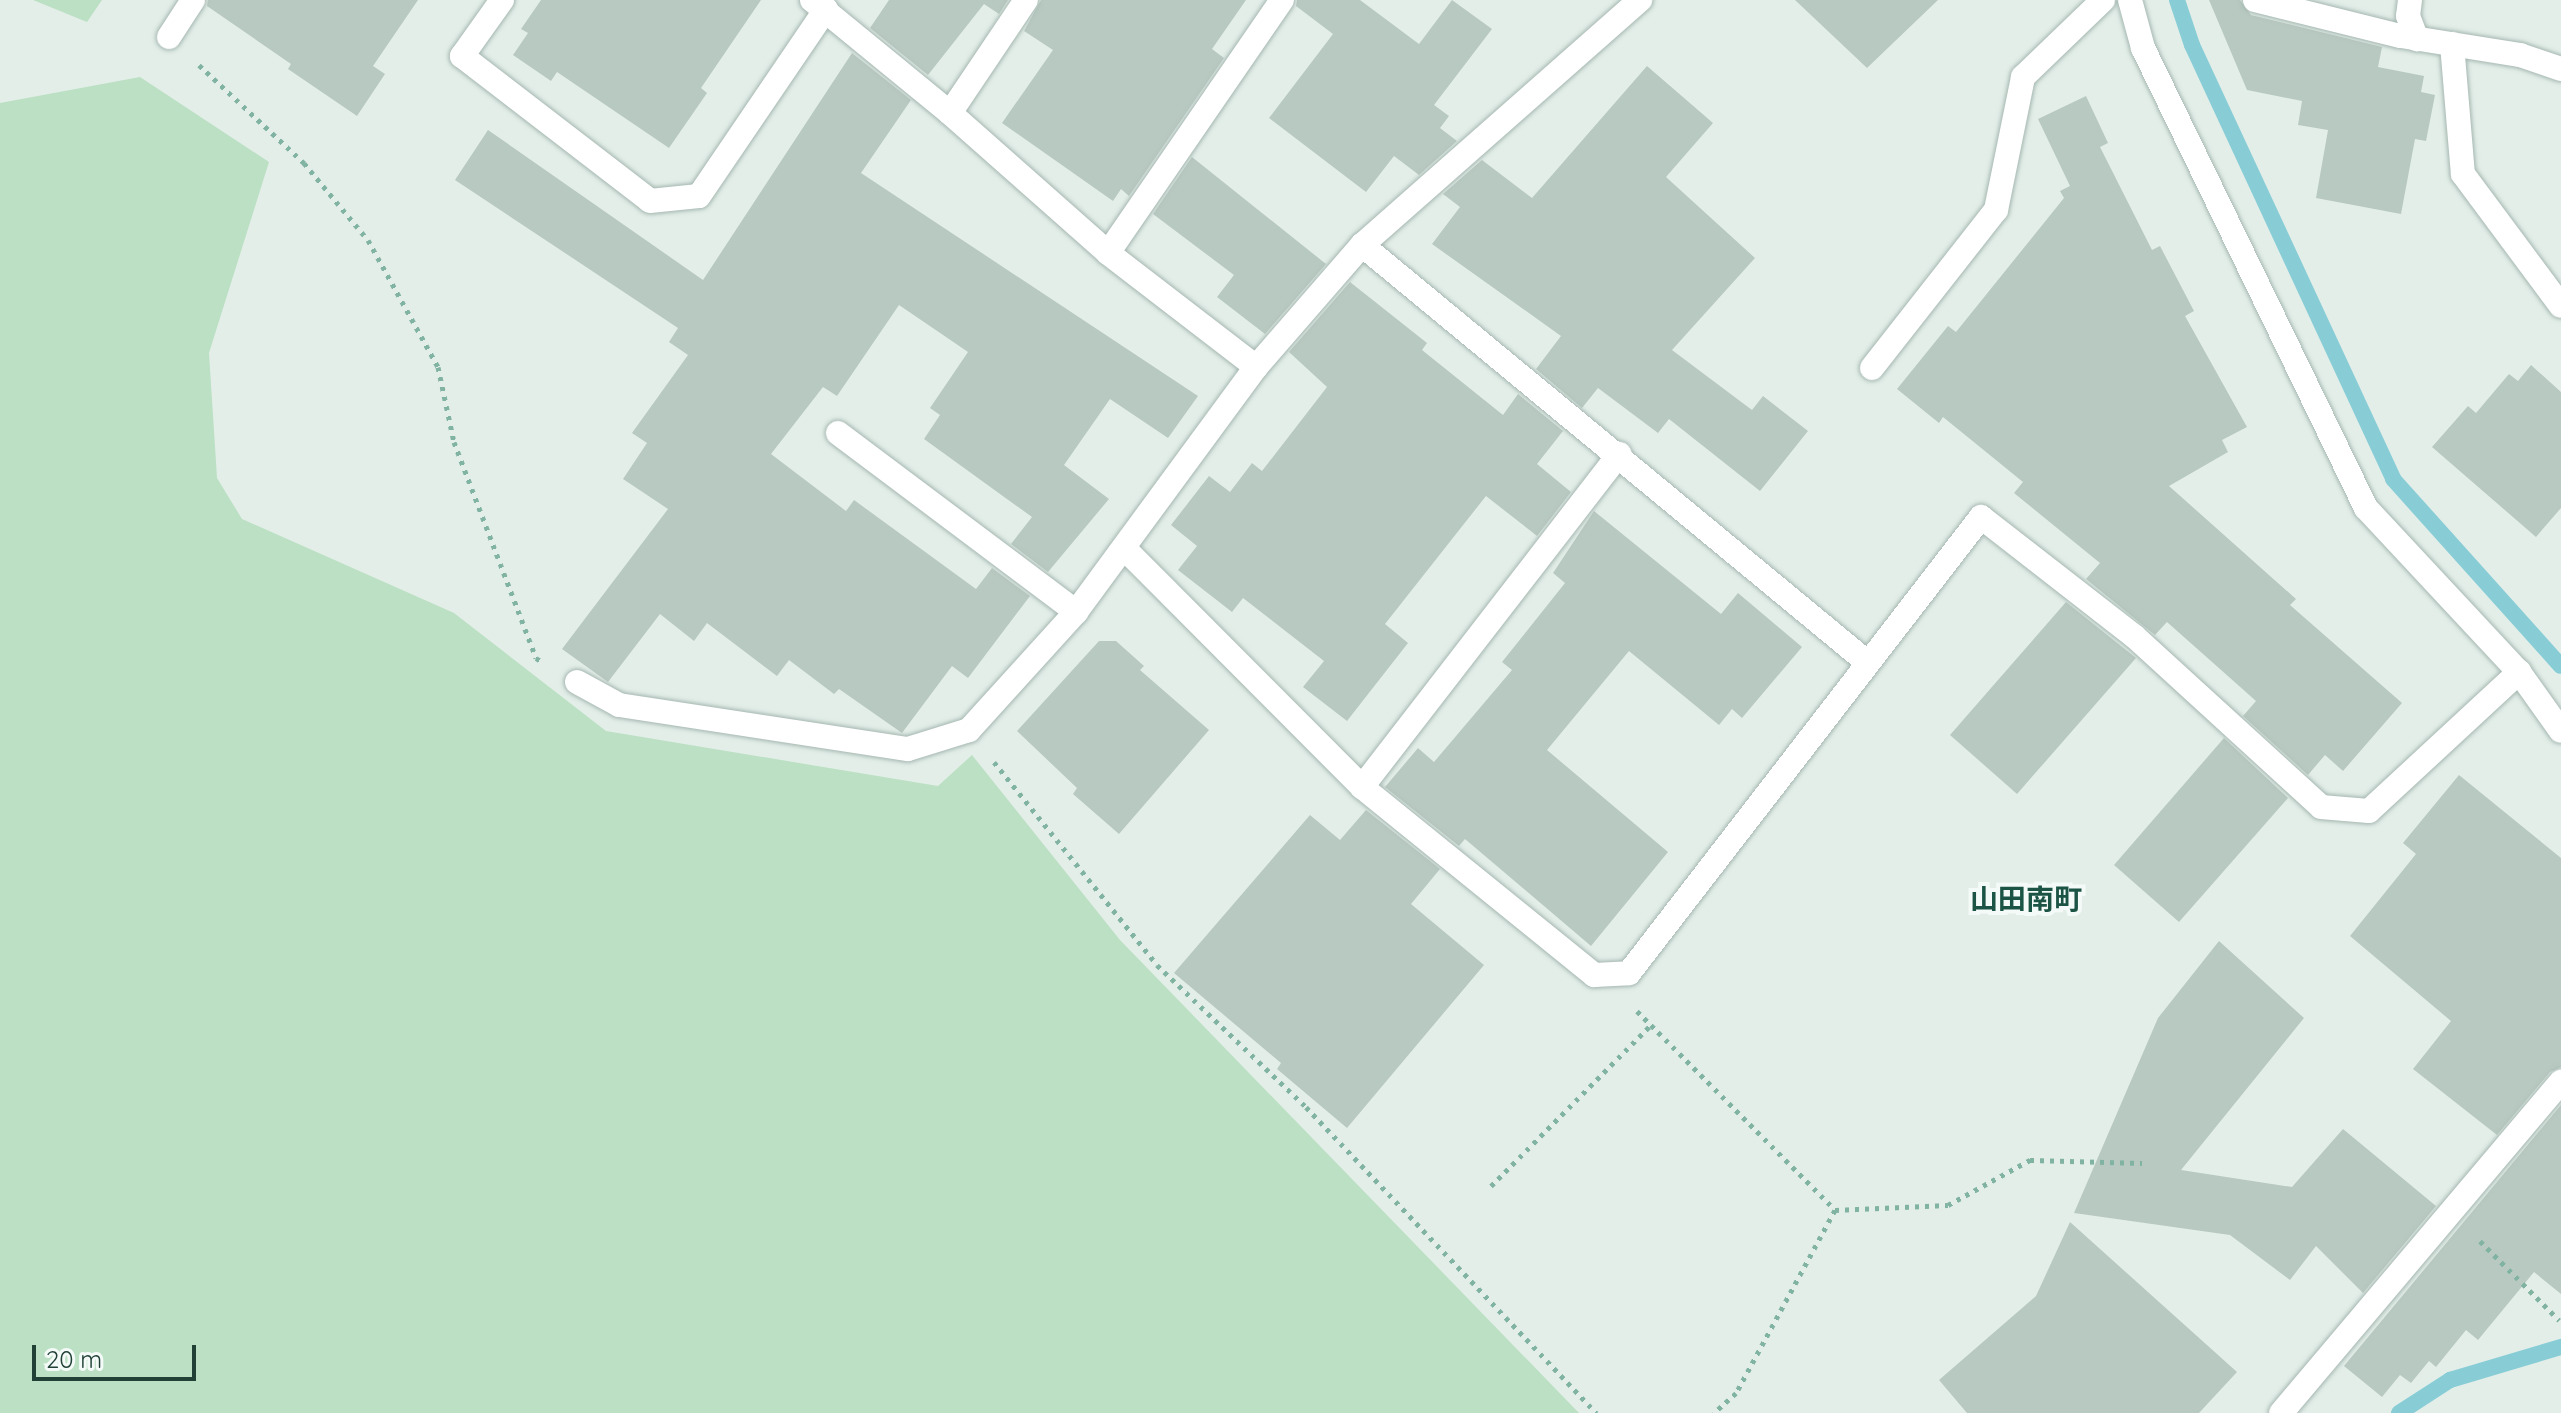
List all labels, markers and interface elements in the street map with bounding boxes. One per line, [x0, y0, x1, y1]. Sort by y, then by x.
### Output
district label: 山田南町 [1970, 882, 2082, 916]
scale bar [36, 1329, 200, 1379]
text: 20 m [46, 1344, 102, 1374]

